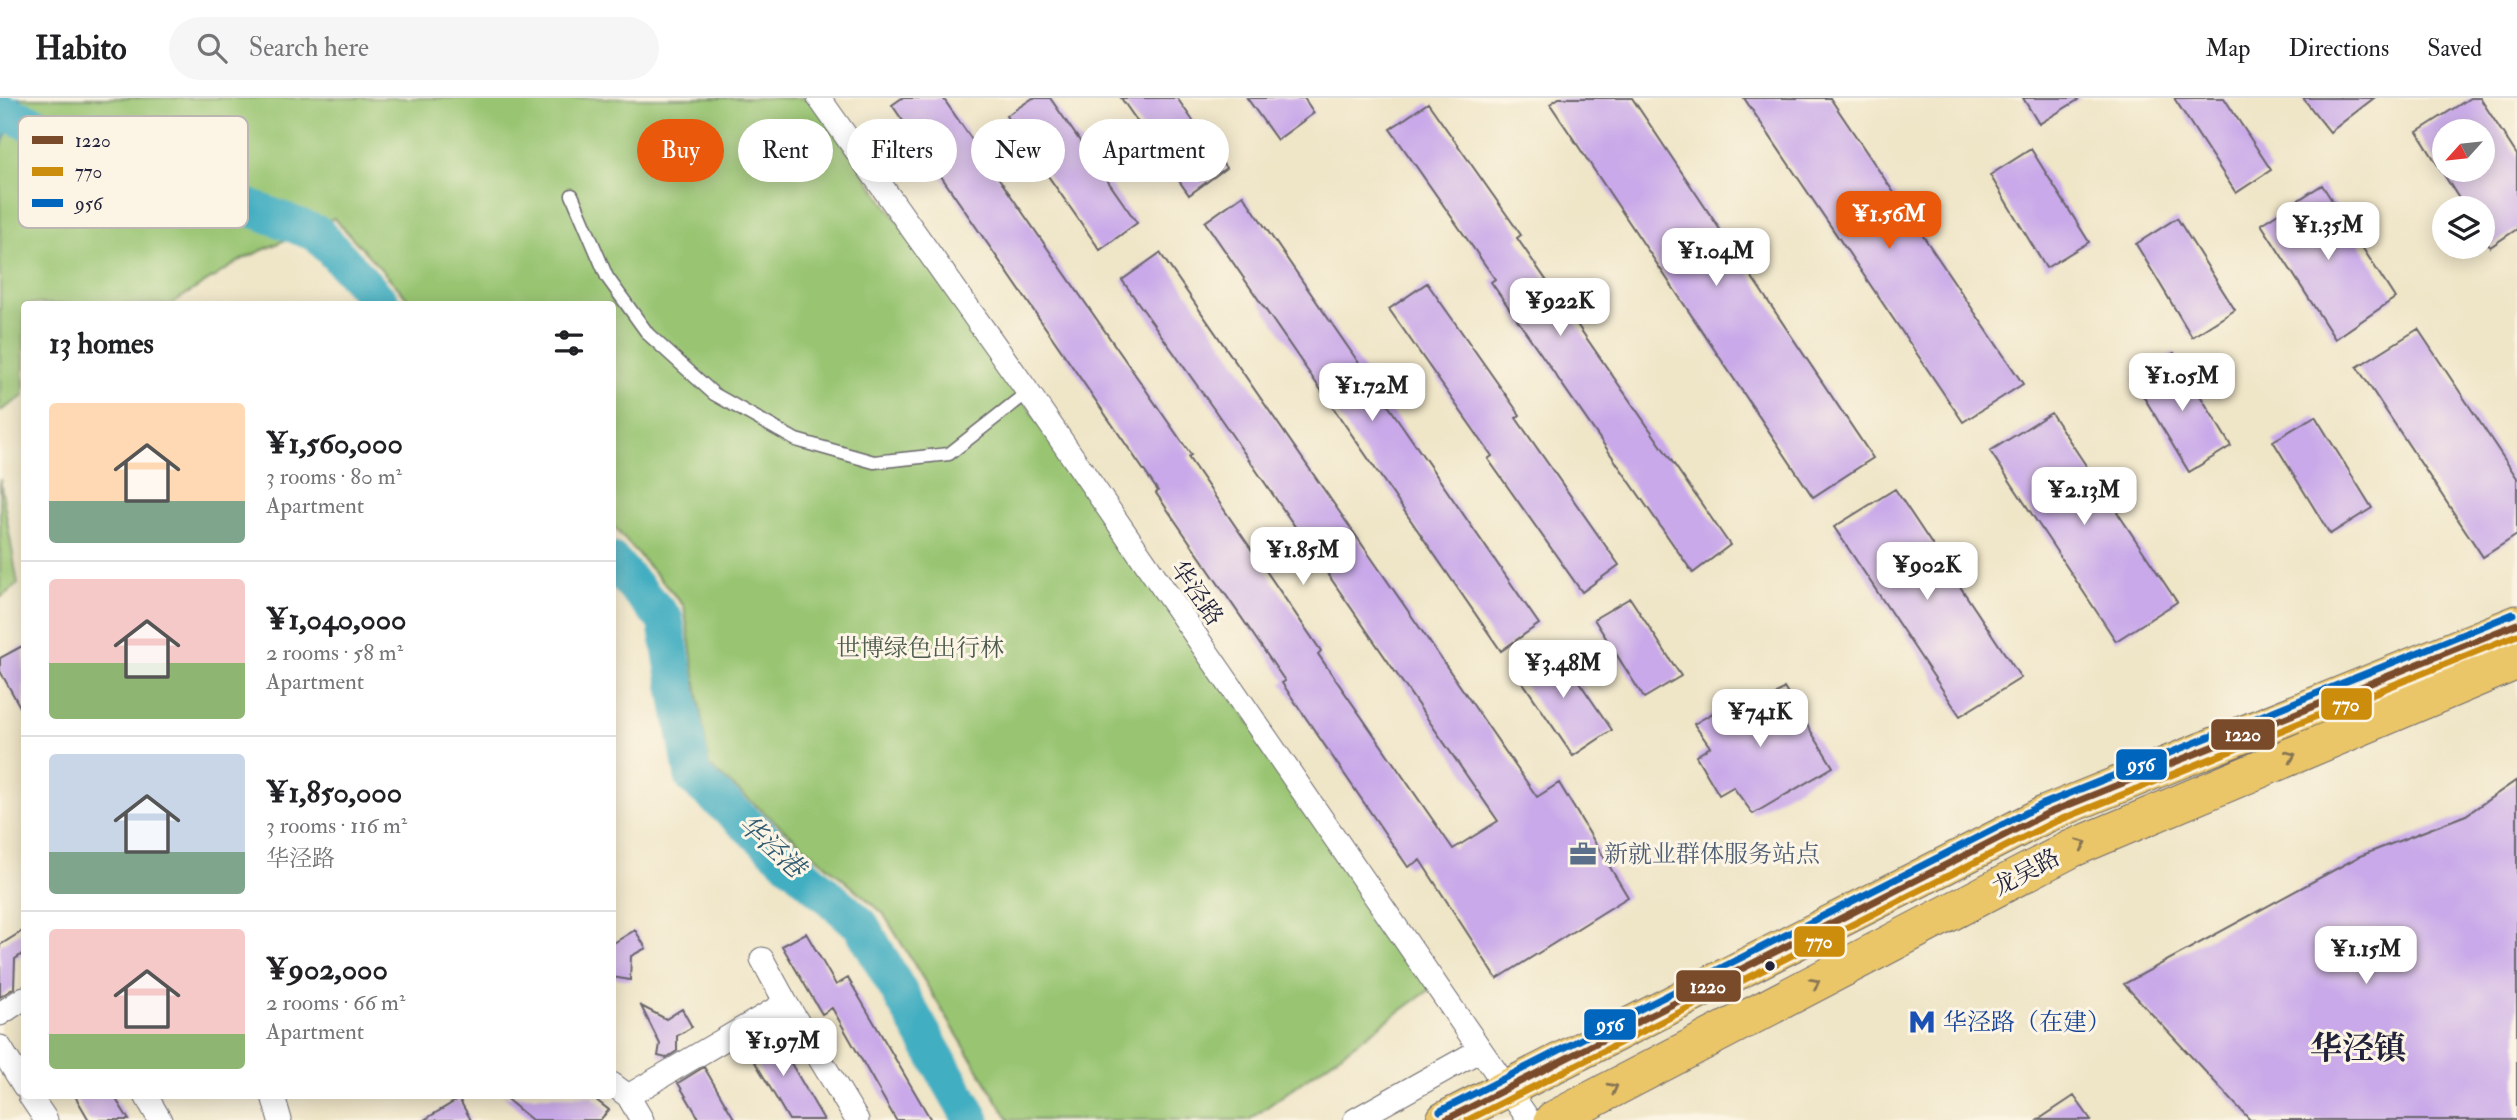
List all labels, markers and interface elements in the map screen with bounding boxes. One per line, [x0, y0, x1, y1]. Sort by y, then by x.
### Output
search box [169, 17, 659, 80]
text: Habito [35, 28, 127, 69]
icon: search [193, 29, 231, 67]
text: Search here [249, 32, 369, 64]
text: Map [2205, 33, 2250, 64]
text: Directions [2288, 33, 2389, 64]
text: Saved [2427, 33, 2482, 64]
legend [18, 116, 248, 228]
chip: Buy [637, 119, 724, 182]
chip: Rent [738, 119, 833, 182]
chip: Filters [847, 119, 957, 182]
chip: New [971, 119, 1065, 182]
chip: Apartment [1079, 119, 1229, 182]
north arrow [2432, 119, 2496, 182]
map controls [2432, 119, 2495, 259]
text: 1220 [75, 129, 111, 153]
text: 770 [75, 160, 102, 184]
text: 956 [73, 192, 104, 216]
pin: ¥1.56M [1832, 192, 1946, 251]
button: layers [2432, 196, 2495, 259]
text: ¥1.56M [1852, 199, 1926, 228]
pin: ¥1.35M [2271, 202, 2385, 262]
text: ¥1.35M [2292, 210, 2364, 239]
pin: ¥1.04M [1659, 228, 1773, 288]
text: ¥1.04M [1678, 236, 1754, 265]
pin: ¥922K [1511, 278, 1609, 338]
text: ¥922K [1526, 286, 1594, 315]
icon: filters [550, 324, 588, 362]
text: 13 homes [49, 325, 154, 362]
pin: ¥1.05M [2125, 354, 2239, 413]
text: ¥1.05M [2145, 361, 2219, 390]
pin: ¥1.72M [1315, 364, 1429, 423]
text: ¥1.72M [1335, 371, 1409, 400]
text: ¥1,560,000 [266, 425, 403, 462]
icon: home [105, 431, 189, 515]
text: 3 rooms · 80 m² [266, 462, 402, 491]
pin: ¥2.13M [2027, 468, 2141, 527]
text: ¥2.13M [2048, 475, 2120, 504]
text: Apartment [266, 491, 364, 520]
pin: ¥1.85M [1246, 528, 1360, 587]
text: ¥1.85M [1266, 535, 1340, 564]
pin: ¥902K [1878, 542, 1976, 602]
text: ¥902K [1893, 550, 1961, 579]
street label: 华泾路 [1163, 555, 1230, 632]
text: ¥1,040,000 [266, 601, 406, 638]
icon: home [105, 607, 189, 691]
park label: 世博绿色出行林 [836, 633, 1004, 664]
text: 2 rooms · 58 m² [266, 638, 403, 667]
pin: ¥3.48M [1506, 640, 1620, 700]
text: ¥3.48M [1525, 648, 1601, 677]
text: Apartment [266, 667, 364, 696]
line badge: 770 [2320, 687, 2373, 721]
pin: ¥741K [1711, 690, 1809, 749]
text: 770 [2332, 693, 2360, 717]
text: ¥741K [1728, 697, 1792, 726]
line badge: 1220 [2210, 718, 2276, 751]
text: 1220 [2225, 723, 2261, 747]
line badge: 956 [2115, 748, 2168, 781]
one-way arrow [2284, 750, 2297, 764]
text: 956 [2125, 753, 2156, 777]
text: ¥1,850,000 [266, 774, 402, 811]
icon: home [105, 782, 189, 866]
water label: 华泾港 [732, 809, 813, 887]
text: 3 rooms · 116 m² [266, 811, 407, 840]
office icon: 新就业群体服务站点 [1568, 839, 1598, 869]
place label: 新就业群体服务站点 [1604, 839, 1820, 870]
one-way arrow [2075, 839, 2087, 853]
street label: 龙吴路 [1987, 842, 2065, 903]
text: 华泾路 [266, 844, 335, 873]
line badge: 770 [1793, 925, 1846, 958]
pin: ¥1.15M [2309, 926, 2423, 986]
text: 770 [1805, 930, 1833, 954]
text: ¥1.15M [2331, 934, 2401, 963]
text: ¥902,000 [266, 951, 388, 988]
icon: home [105, 957, 189, 1041]
unlabelled marker [1763, 959, 1777, 973]
line badge: 1220 [1675, 969, 1742, 1003]
text: 1220 [1690, 975, 1726, 999]
one-way arrow [1807, 978, 1820, 991]
text: 2 rooms · 66 m² [266, 988, 405, 1017]
metro station icon: 华泾路（在建） [1907, 1007, 1937, 1037]
place label: 华泾路（在建） [1943, 1007, 2111, 1038]
line badge: 956 [1583, 1008, 1637, 1041]
text: 956 [1594, 1013, 1625, 1037]
text: Apartment [266, 1017, 364, 1046]
pin: ¥1.97M [726, 1018, 840, 1078]
text: ¥1.97M [746, 1026, 820, 1055]
district label: 华泾镇 [2310, 1029, 2406, 1069]
one-way arrow [1606, 1083, 1618, 1097]

